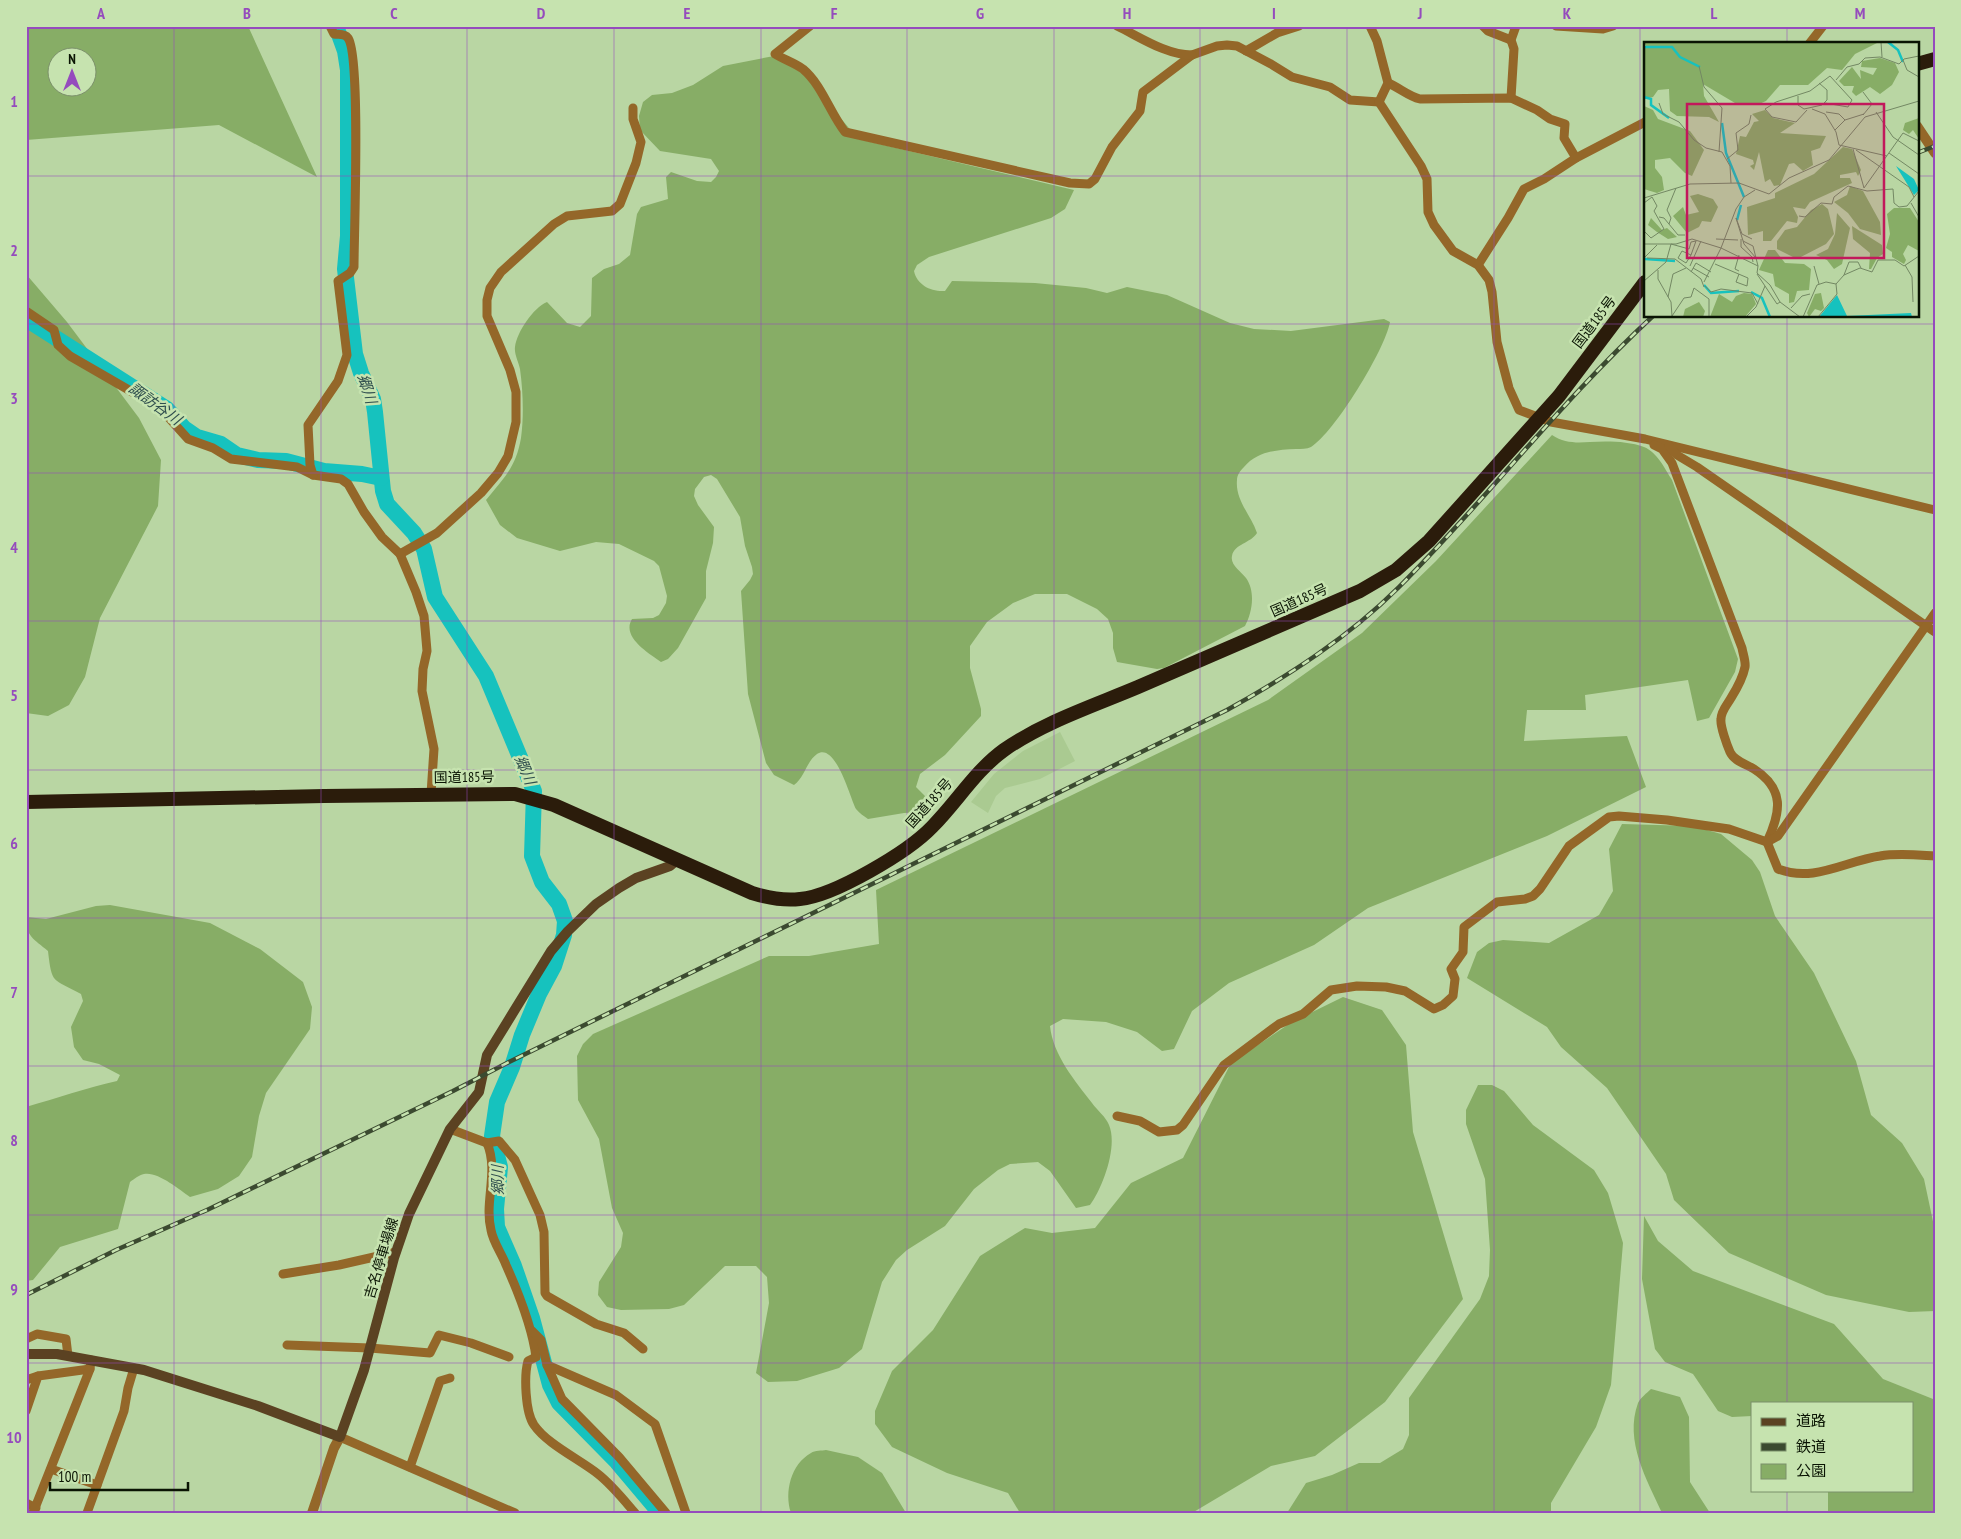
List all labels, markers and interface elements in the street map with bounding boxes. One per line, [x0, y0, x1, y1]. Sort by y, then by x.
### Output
text: A [96, 3, 106, 23]
text: B [243, 3, 251, 23]
text: C [390, 3, 398, 23]
text: D [537, 3, 546, 23]
text: E [684, 3, 691, 23]
text: F [831, 3, 838, 23]
text: G [976, 3, 984, 23]
text: H [1123, 3, 1131, 23]
text: I [1272, 3, 1276, 23]
text: J [1417, 3, 1422, 23]
text: K [1563, 3, 1572, 23]
text: L [1711, 3, 1718, 23]
text: M [1855, 3, 1865, 23]
inset map [1644, 42, 1918, 318]
north arrow [48, 48, 98, 98]
text: N [68, 50, 76, 68]
text: 1 [10, 91, 18, 111]
text: 2 [10, 240, 18, 260]
street label: 国道185号 [1568, 292, 1620, 352]
water label: 郷川 [354, 372, 382, 408]
water label: 諏訪谷川 [125, 378, 187, 430]
text: 3 [10, 388, 18, 408]
text: 4 [10, 537, 18, 557]
street label: 国道185号 [1268, 579, 1330, 621]
text: 5 [10, 685, 18, 705]
water label: 郷川 [511, 752, 541, 789]
street label: 国道185号 [433, 767, 495, 787]
street label: 国道185号 [902, 774, 956, 832]
text: 6 [10, 833, 18, 853]
text: 7 [10, 982, 18, 1002]
text: 8 [10, 1130, 18, 1150]
water label: 郷川 [488, 1163, 507, 1195]
street label: 吉名停車場線 [360, 1215, 402, 1301]
text: 9 [10, 1279, 18, 1299]
legend [1751, 1402, 1914, 1492]
text: 道路 [1796, 1411, 1826, 1430]
text: 10 [6, 1427, 22, 1447]
text: 鉄道 [1796, 1437, 1826, 1456]
scale bar [50, 1459, 188, 1491]
text: 公園 [1796, 1461, 1826, 1480]
text: 100 m [58, 1467, 91, 1486]

